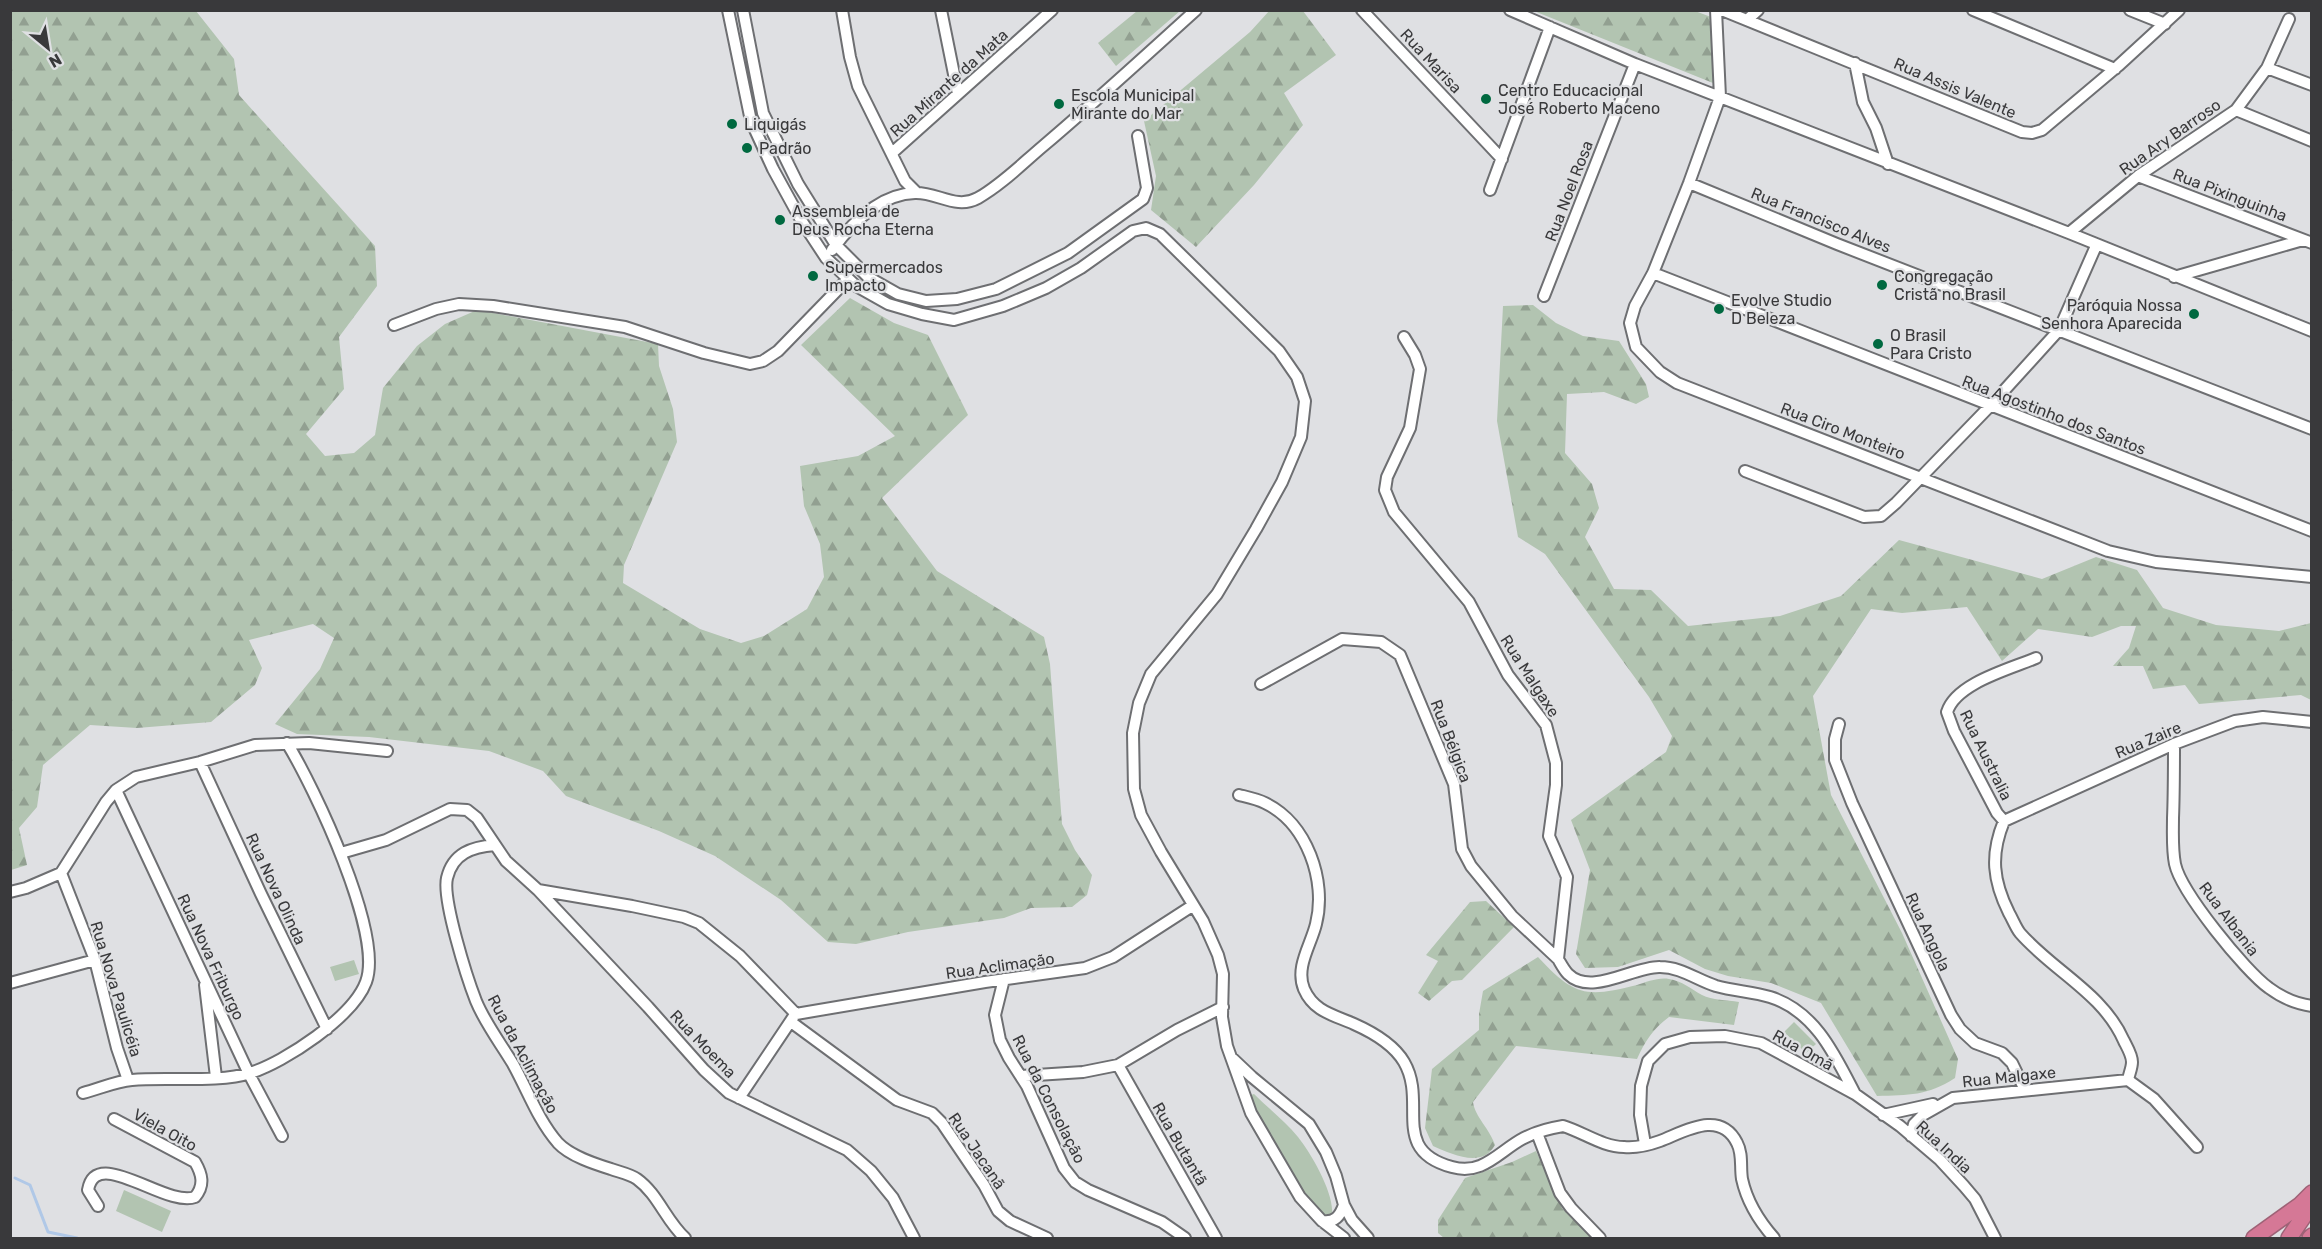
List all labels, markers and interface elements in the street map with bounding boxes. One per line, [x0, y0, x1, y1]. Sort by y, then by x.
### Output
north arrow [18, 18, 78, 78]
street label: Rua Mirante da Mata [886, 25, 1012, 141]
street label: Rua Marisa [1396, 25, 1466, 97]
text: N [46, 49, 65, 72]
street label: Rua Assis Valente [1891, 54, 2019, 122]
place label: Centro Educacional José Roberto Maceno [1498, 81, 1660, 118]
place label: Escola Municipal Mirante do Mar [1071, 86, 1194, 123]
marker: Centro Educacional José Roberto Maceno [1479, 92, 1493, 106]
street label: Rua Ary Barroso [2116, 95, 2224, 179]
marker: Escola Municipal Mirante do Mar [1052, 97, 1066, 111]
place label: Liquigás [744, 115, 806, 134]
marker: Liquigás [725, 117, 739, 131]
street label: Rua Noel Rosa [1541, 138, 1597, 244]
place label: Padrão [759, 139, 811, 158]
marker: Padrão [740, 141, 754, 155]
street label: Rua Pixinguinha [2170, 165, 2290, 225]
street label: Rua Francisco Alves [1748, 183, 1894, 257]
place label: Assembleia de Deus Rocha Eterna [792, 202, 934, 239]
marker: Assembleia de Deus Rocha Eterna [773, 213, 787, 227]
place label: Supermercados Impacto [825, 258, 943, 295]
place label: Congregação Cristã no Brasil [1894, 267, 2006, 304]
marker: Supermercados Impacto [806, 269, 820, 283]
marker: Congregação Cristã no Brasil [1875, 278, 1889, 292]
place label: Evolve Studio D Beleza [1731, 291, 1832, 328]
place label: Paróquia Nossa Senhora Aparecida [2041, 296, 2182, 333]
marker: Evolve Studio D Beleza [1712, 302, 1726, 316]
marker: Paróquia Nossa Senhora Aparecida [2187, 307, 2201, 321]
place label: O Brasil Para Cristo [1890, 326, 1972, 363]
marker: O Brasil Para Cristo [1871, 337, 1885, 351]
street label: Rua Agostinho dos Santos [1959, 371, 2149, 459]
street label: Rua Ciro Monteiro [1778, 398, 1908, 464]
street label: Rua Malgaxe [1496, 631, 1564, 721]
street label: Rua Bélgica [1426, 697, 1476, 785]
street label: Rua Australia [1956, 707, 2016, 803]
street label: Rua Zaire [2112, 718, 2184, 762]
street label: Rua Nova Olinda [242, 830, 310, 948]
street label: Rua Albania [2195, 878, 2263, 960]
street label: Rua Angola [1902, 890, 1954, 974]
street label: Rua Nova Friburgo [173, 891, 249, 1023]
street label: Rua Nova Paulicéia [86, 919, 146, 1059]
street label: Rua Aclimação [944, 949, 1056, 983]
street label: Rua da Aclimação [484, 991, 562, 1117]
street label: Rua Moema [666, 1006, 740, 1082]
street label: Rua Omã [1769, 1026, 1837, 1074]
street label: Rua da Consolação [1008, 1032, 1090, 1166]
street label: Rua Malgaxe [1961, 1063, 2057, 1091]
street label: Rua Butantã [1149, 1099, 1211, 1189]
street label: Viela Oito [130, 1105, 200, 1155]
street label: Rua Jacanã [945, 1109, 1009, 1193]
street label: Rua India [1912, 1116, 1976, 1178]

